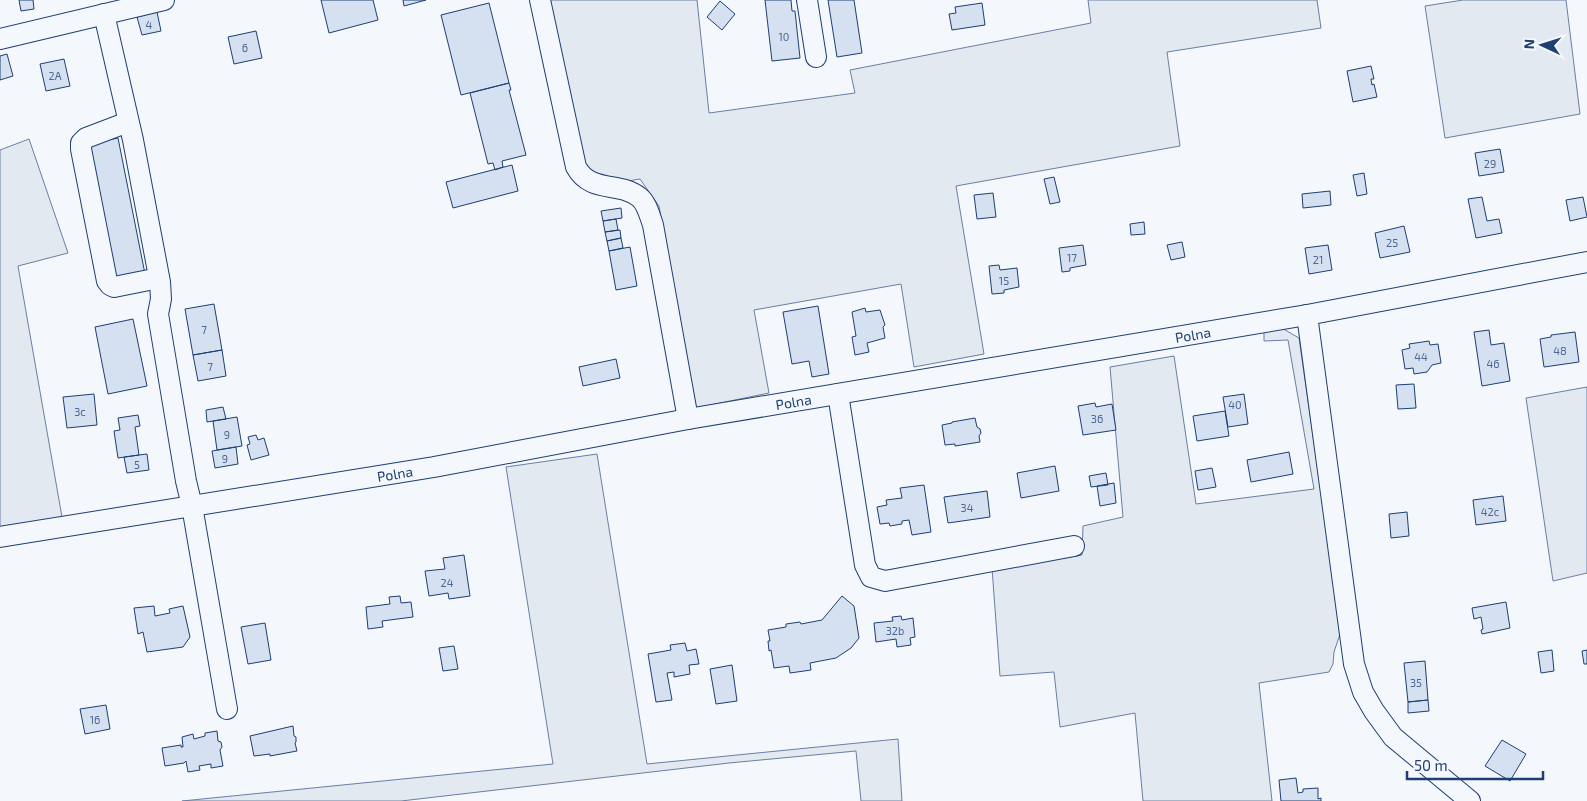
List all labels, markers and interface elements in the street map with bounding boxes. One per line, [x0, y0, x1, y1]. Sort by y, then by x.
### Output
house number: 4 [146, 18, 153, 31]
north arrow [1517, 20, 1567, 70]
house number: 10 [778, 30, 790, 43]
text: N [1520, 38, 1537, 50]
house number: 6 [242, 41, 248, 54]
house number: 2A [48, 69, 62, 82]
house number: 29 [1484, 157, 1496, 170]
house number: 25 [1386, 236, 1398, 249]
house number: 17 [1067, 251, 1077, 264]
house number: 21 [1313, 253, 1323, 266]
house number: 15 [999, 274, 1009, 287]
house number: 7 [201, 323, 207, 336]
street label: Polna [1174, 323, 1212, 346]
house number: 48 [1553, 344, 1567, 357]
house number: 44 [1414, 350, 1428, 363]
house number: 46 [1486, 357, 1500, 370]
house number: 7 [207, 360, 213, 373]
street label: Polna [774, 390, 813, 413]
house number: 40 [1228, 398, 1242, 411]
house number: 3c [74, 405, 86, 418]
house number: 36 [1091, 412, 1103, 425]
house number: 9 [224, 428, 230, 441]
house number: 9 [222, 452, 228, 465]
house number: 5 [134, 458, 140, 471]
street label: Polna [376, 462, 414, 485]
house number: 34 [961, 501, 974, 514]
house number: 42c [1481, 505, 1499, 518]
house number: 24 [441, 576, 454, 589]
house number: 32b [886, 624, 904, 637]
house number: 35 [1410, 676, 1422, 689]
house number: 16 [90, 713, 100, 726]
scale bar [1407, 748, 1543, 780]
text: 50 m [1414, 756, 1448, 774]

